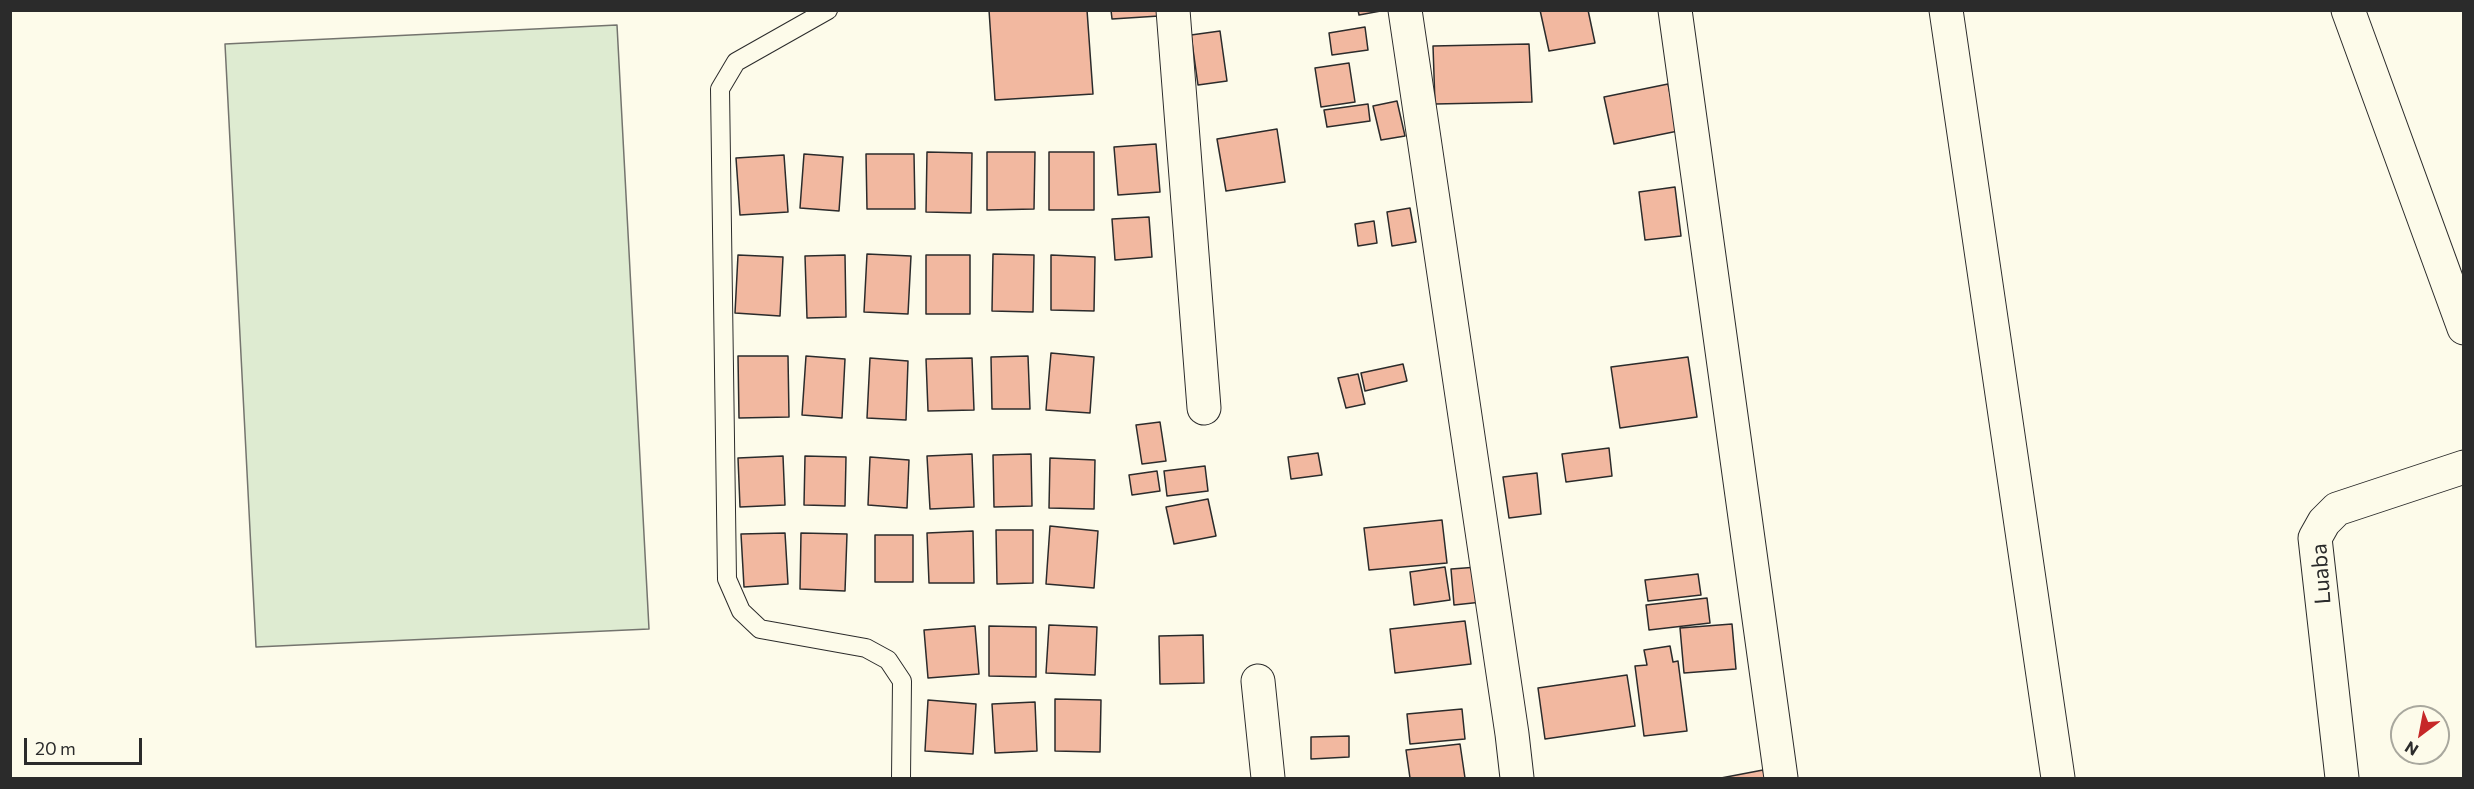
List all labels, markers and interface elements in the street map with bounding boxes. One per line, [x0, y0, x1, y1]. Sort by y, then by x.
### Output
street label: Luaba [2306, 543, 2336, 605]
north arrow [2390, 705, 2450, 765]
scale bar [27, 726, 146, 764]
text: 20 m [35, 737, 76, 759]
text: N [2401, 738, 2421, 760]

